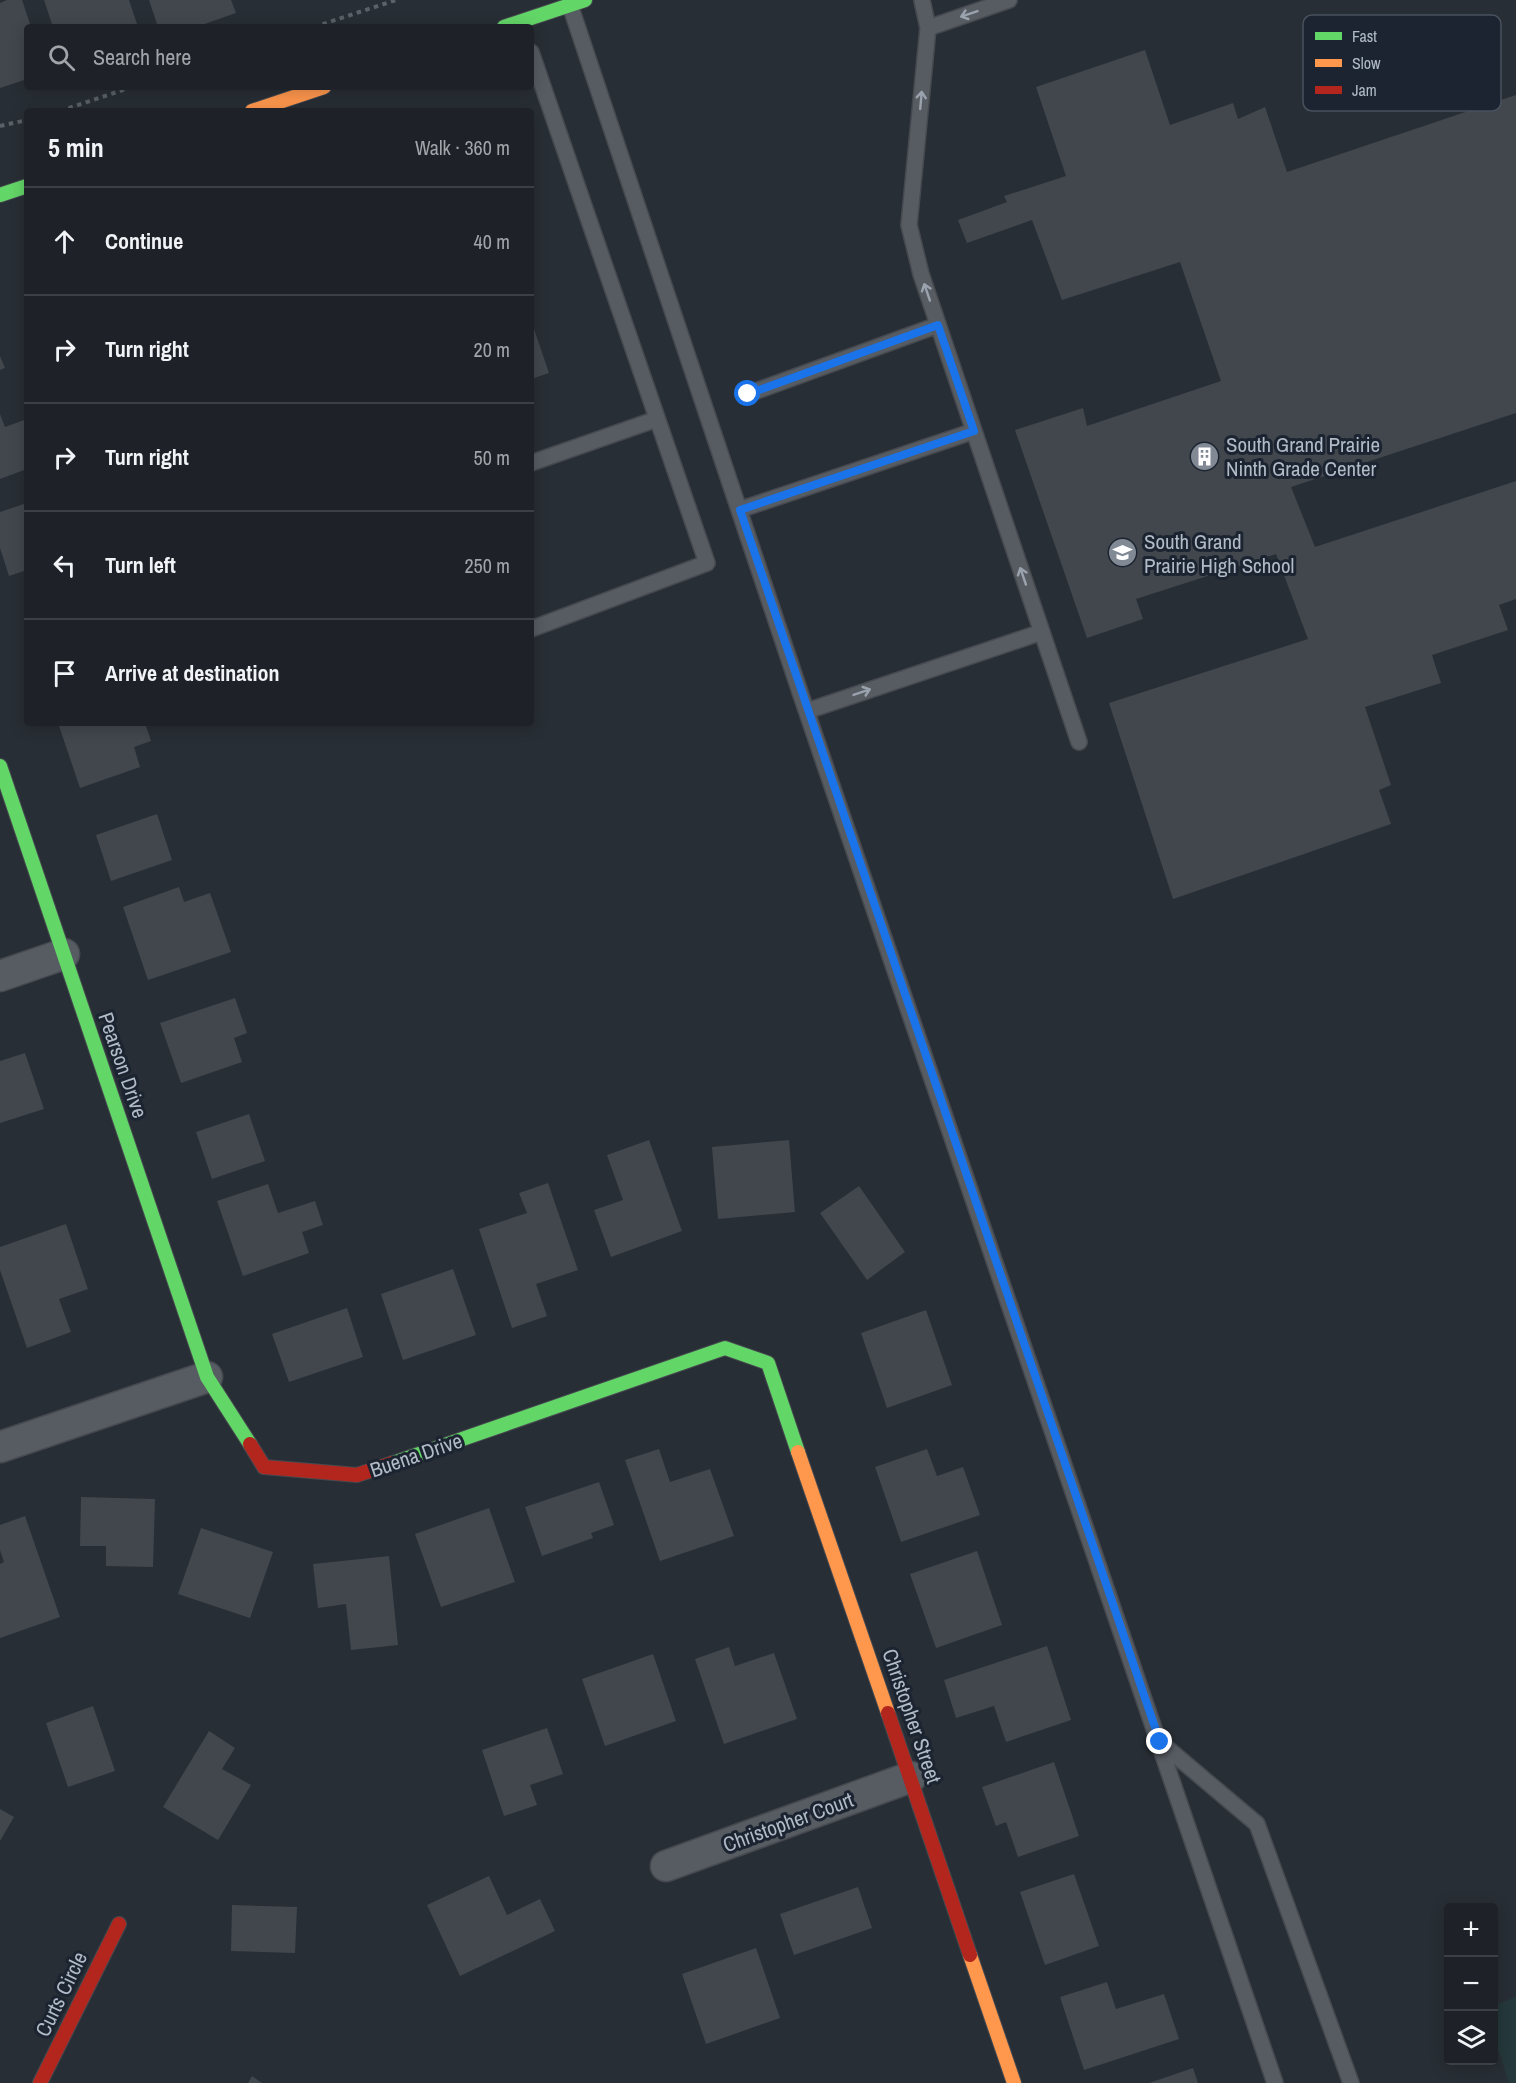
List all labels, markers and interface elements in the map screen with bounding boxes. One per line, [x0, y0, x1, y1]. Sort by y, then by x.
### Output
one-way arrow [960, 9, 979, 20]
legend [1303, 15, 1501, 111]
search box [24, 24, 534, 90]
text: Fast [1352, 25, 1377, 47]
icon: search [45, 41, 78, 74]
text: Search here [93, 42, 191, 72]
text: Slow [1352, 52, 1381, 74]
text: Jam [1352, 79, 1377, 101]
one-way arrow [916, 91, 927, 110]
text: 5 min [48, 130, 104, 165]
text: Walk · 360 m [415, 134, 510, 161]
icon: ahead [48, 225, 81, 258]
text: Continue [105, 226, 183, 256]
text: 40 m [474, 228, 510, 255]
one-way arrow [920, 283, 931, 302]
icon: right [48, 333, 81, 366]
text: Turn right [105, 334, 189, 364]
text: 20 m [474, 336, 510, 363]
route start [734, 380, 760, 406]
place label: South Grand Prairie Ninth Grade Center [1226, 430, 1380, 483]
building icon: South Grand Prairie Ninth Grade Center [1189, 440, 1221, 472]
icon: right [48, 441, 81, 474]
text: Turn right [105, 442, 189, 472]
text: 50 m [474, 444, 510, 471]
place label: South Grand Prairie High School [1144, 527, 1294, 580]
school or university icon: South Grand Prairie High School [1107, 537, 1139, 569]
icon: left [48, 549, 81, 582]
text: Turn left [105, 550, 176, 580]
text: 250 m [464, 552, 510, 579]
one-way arrow [1017, 567, 1028, 586]
icon: arrive [48, 657, 81, 690]
text: Arrive at destination [105, 658, 279, 688]
one-way arrow [852, 686, 871, 697]
street label: Pearson Drive [91, 1008, 155, 1122]
street label: Buena Drive [366, 1426, 466, 1484]
street label: Christopher Street [875, 1645, 949, 1787]
route end [1146, 1728, 1172, 1754]
street label: Christopher Court [719, 1785, 857, 1859]
map controls [1444, 1903, 1498, 2065]
button: + [1444, 1903, 1498, 1957]
street label: Curts Circle [28, 1947, 94, 2041]
button: − [1444, 1957, 1498, 2011]
button: layers [1444, 2011, 1498, 2065]

